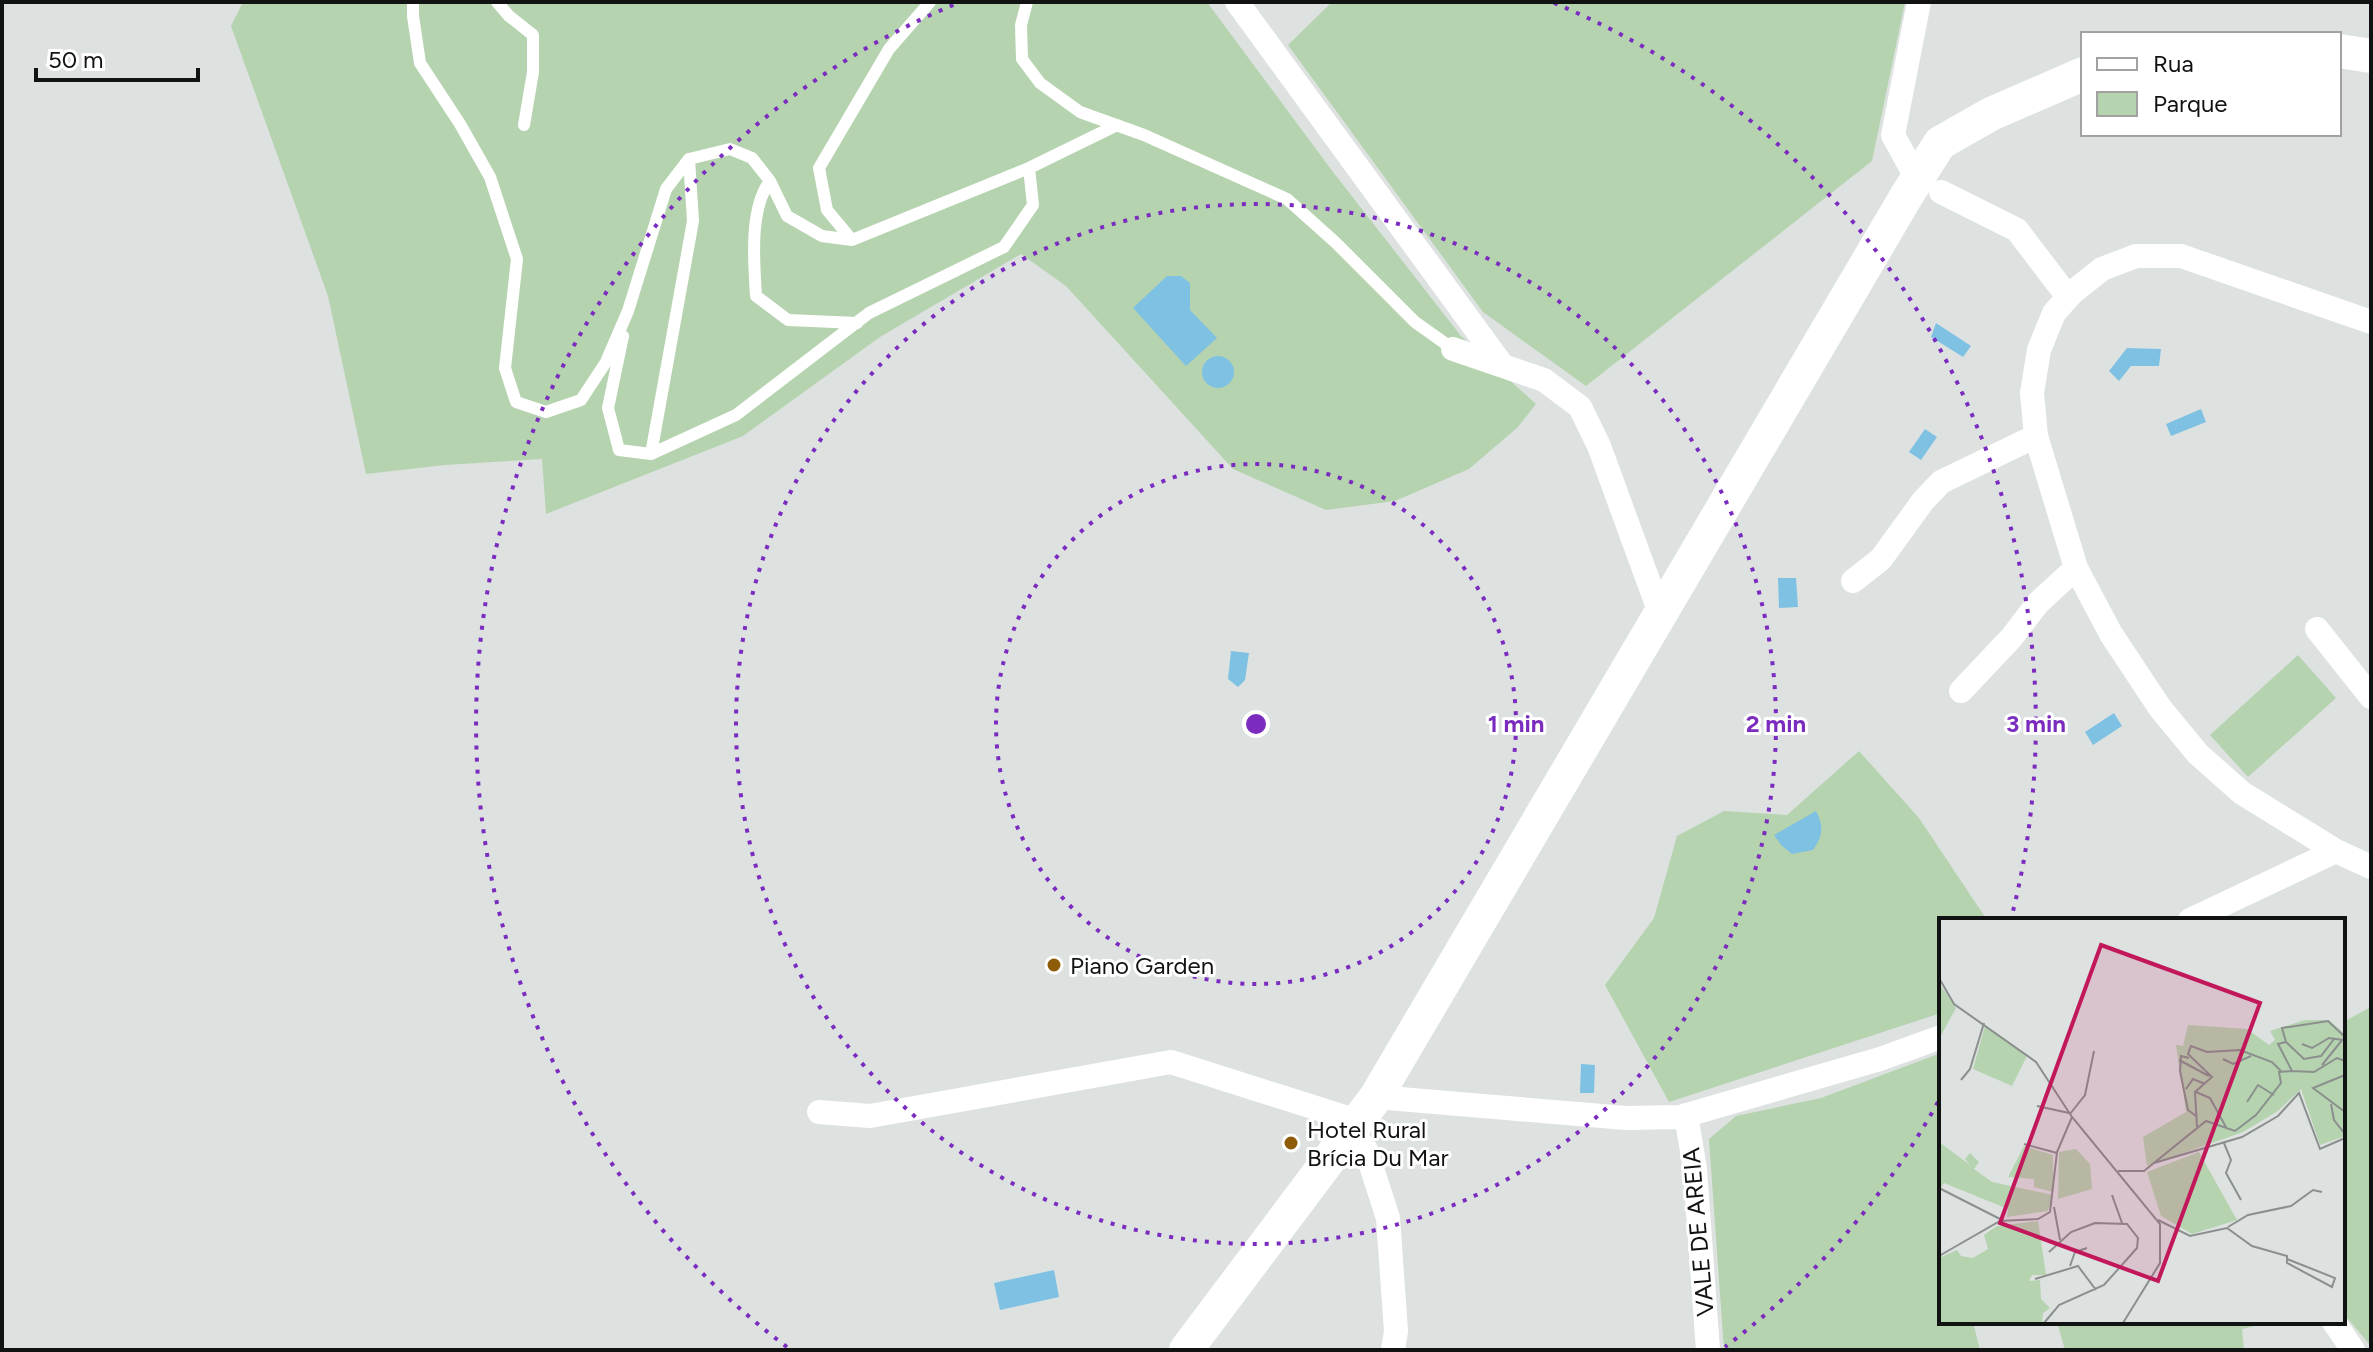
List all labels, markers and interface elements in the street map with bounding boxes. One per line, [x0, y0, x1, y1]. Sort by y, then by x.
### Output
scale bar [36, 32, 198, 82]
legend [2081, 32, 2341, 136]
text: 50 m [48, 45, 104, 74]
text: Rua [2153, 49, 2194, 78]
text: Parque [2153, 89, 2227, 118]
text: 1 min [1488, 709, 1544, 738]
text: 2 min [1746, 709, 1806, 738]
text: 3 min [2006, 709, 2066, 738]
centre of rings [1242, 710, 1270, 738]
inset map [1939, 918, 2345, 1324]
place label: Piano Garden [1070, 951, 1214, 980]
marker: Piano Garden [1045, 956, 1063, 974]
place label: Hotel Rural Brícia Du Mar [1307, 1115, 1449, 1172]
marker: Hotel Rural Brícia Du Mar [1282, 1134, 1300, 1152]
street label: VALE DE AREIA [1676, 1146, 1720, 1318]

